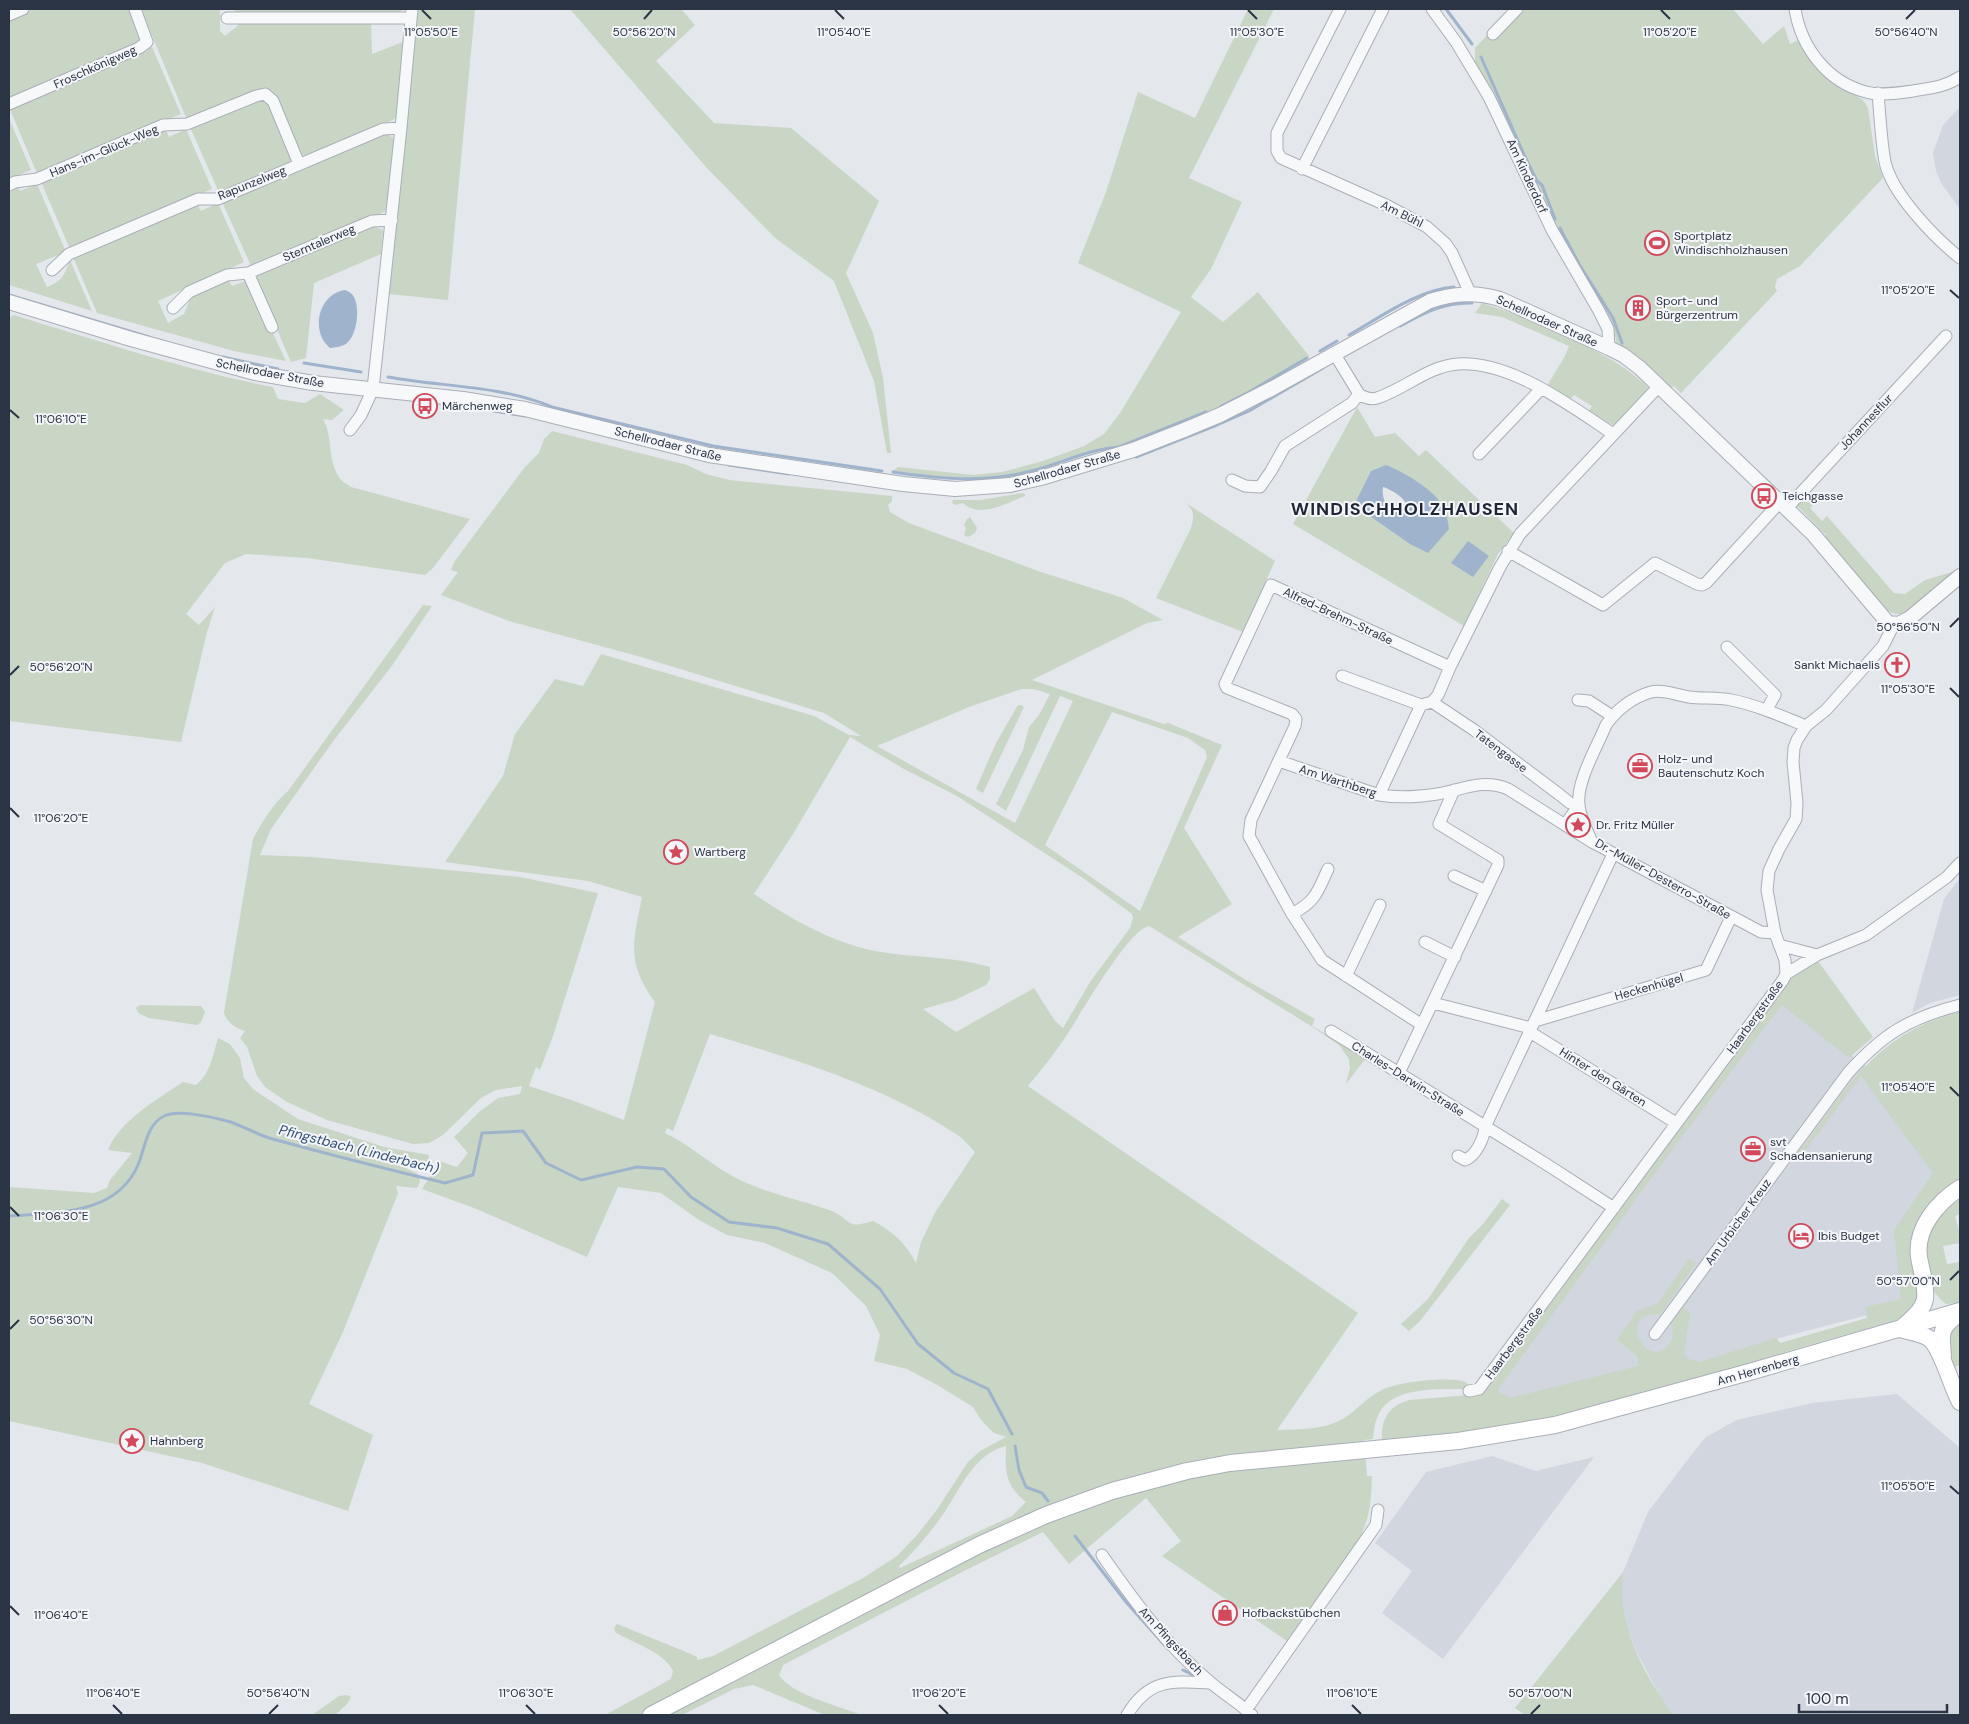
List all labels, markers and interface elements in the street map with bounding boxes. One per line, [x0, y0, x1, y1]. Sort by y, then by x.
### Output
text: 11°05'50"E [404, 24, 458, 40]
text: 50°56'20"N [612, 24, 676, 40]
text: 11°05'40"E [817, 24, 871, 40]
text: 11°05'30"E [1230, 24, 1284, 40]
text: 11°05'20"E [1643, 24, 1697, 40]
text: 50°56'40"N [1874, 24, 1938, 40]
street label: Froschkönigweg [51, 41, 139, 92]
street label: Hans-im-Glück-Weg [47, 121, 161, 181]
street label: Am Kinderdorf [1503, 136, 1551, 216]
street label: Rapunzelweg [216, 162, 289, 204]
street label: Am Bühl [1378, 197, 1426, 231]
street label: Sterntalerweg [280, 220, 358, 265]
place label: Sportplatz Windischholzhausen [1674, 228, 1788, 258]
sports icon: Sportplatz Windischholzhausen [1644, 230, 1670, 256]
text: 11°05'20"E [1881, 282, 1935, 298]
street label: Schellrodaer Straße [1494, 291, 1601, 351]
place label: Sport- und Bürgerzentrum [1656, 293, 1738, 323]
building icon: Sport- und Bürgerzentrum [1625, 295, 1651, 321]
street label: Schellrodaer Straße [215, 355, 326, 391]
street label: Johannesflur [1836, 390, 1897, 454]
bus stop icon: Märchenweg [412, 393, 438, 419]
place label: Märchenweg [442, 398, 513, 414]
text: 11°06'10"E [35, 411, 87, 427]
street label: Schellrodaer Straße [613, 423, 723, 465]
street label: Schellrodaer Straße [1012, 446, 1122, 492]
bus stop icon: Teichgasse [1751, 483, 1777, 509]
place label: Teichgasse [1782, 488, 1843, 504]
district label: WINDISCHHOLZHAUSEN [1291, 497, 1519, 521]
street label: Alfred-Brehm-Straße [1281, 584, 1396, 649]
text: 50°56'50"N [1876, 619, 1940, 635]
church icon: Sankt Michaelis [1884, 652, 1910, 678]
place label: Sankt Michaelis [1794, 657, 1880, 673]
text: 50°56'20"N [29, 659, 93, 675]
text: 11°05'30"E [1881, 681, 1935, 697]
street label: Tatengasse [1471, 726, 1531, 776]
place label: Holz- und Bautenschutz Koch [1658, 751, 1765, 781]
office icon: Holz- und Bautenschutz Koch [1627, 753, 1653, 779]
street label: Am Warthberg [1297, 761, 1379, 801]
text: 11°06'20"E [34, 810, 88, 826]
place icon: Dr. Fritz Müller [1565, 812, 1591, 838]
place label: Dr. Fritz Müller [1596, 817, 1675, 833]
street label: Dr.-Müller-Desterro-Straße [1592, 835, 1734, 923]
place icon: Wartberg [663, 839, 689, 865]
place label: Wartberg [694, 844, 746, 860]
street label: Heckenhügel [1613, 970, 1685, 1004]
street label: Haarbergstraße [1723, 977, 1787, 1057]
street label: Charles-Darwin-Straße [1348, 1038, 1468, 1120]
street label: Hinter den Gärten [1557, 1044, 1650, 1110]
text: 11°05'40"E [1881, 1079, 1935, 1095]
water label: Pfingstbach (Linderbach) [277, 1120, 441, 1178]
place label: svt Schadensanierung [1770, 1134, 1873, 1164]
office icon: svt Schadensanierung [1740, 1136, 1766, 1162]
street label: Am Urbicher Kreuz [1701, 1176, 1775, 1268]
text: 11°06'30"E [34, 1208, 89, 1224]
hotel icon: Ibis Budget [1788, 1223, 1814, 1249]
place label: Ibis Budget [1818, 1228, 1880, 1244]
text: 50°57'00"N [1876, 1273, 1940, 1289]
street label: Haarbergstraße [1481, 1303, 1547, 1383]
text: 50°56'30"N [29, 1312, 93, 1328]
street label: Am Herrenberg [1715, 1351, 1801, 1389]
place icon: Hahnberg [119, 1428, 145, 1454]
place label: Hahnberg [150, 1433, 204, 1449]
text: 11°05'50"E [1881, 1478, 1935, 1494]
shop icon: Hofbackstübchen [1212, 1600, 1238, 1626]
street label: Am Pfingstbach [1135, 1604, 1207, 1678]
place label: Hofbackstübchen [1242, 1605, 1340, 1621]
text: 11°06'40"E [34, 1607, 88, 1623]
scale bar [1799, 1682, 1946, 1714]
text: 11°06'40"E [86, 1685, 140, 1701]
text: 50°56'40"N [246, 1685, 310, 1701]
text: 11°06'30"E [499, 1685, 554, 1701]
text: 11°06'20"E [912, 1685, 966, 1701]
text: 11°06'10"E [1326, 1685, 1378, 1701]
text: 50°57'00"N [1508, 1685, 1572, 1701]
text: 100 m [1806, 1689, 1849, 1709]

